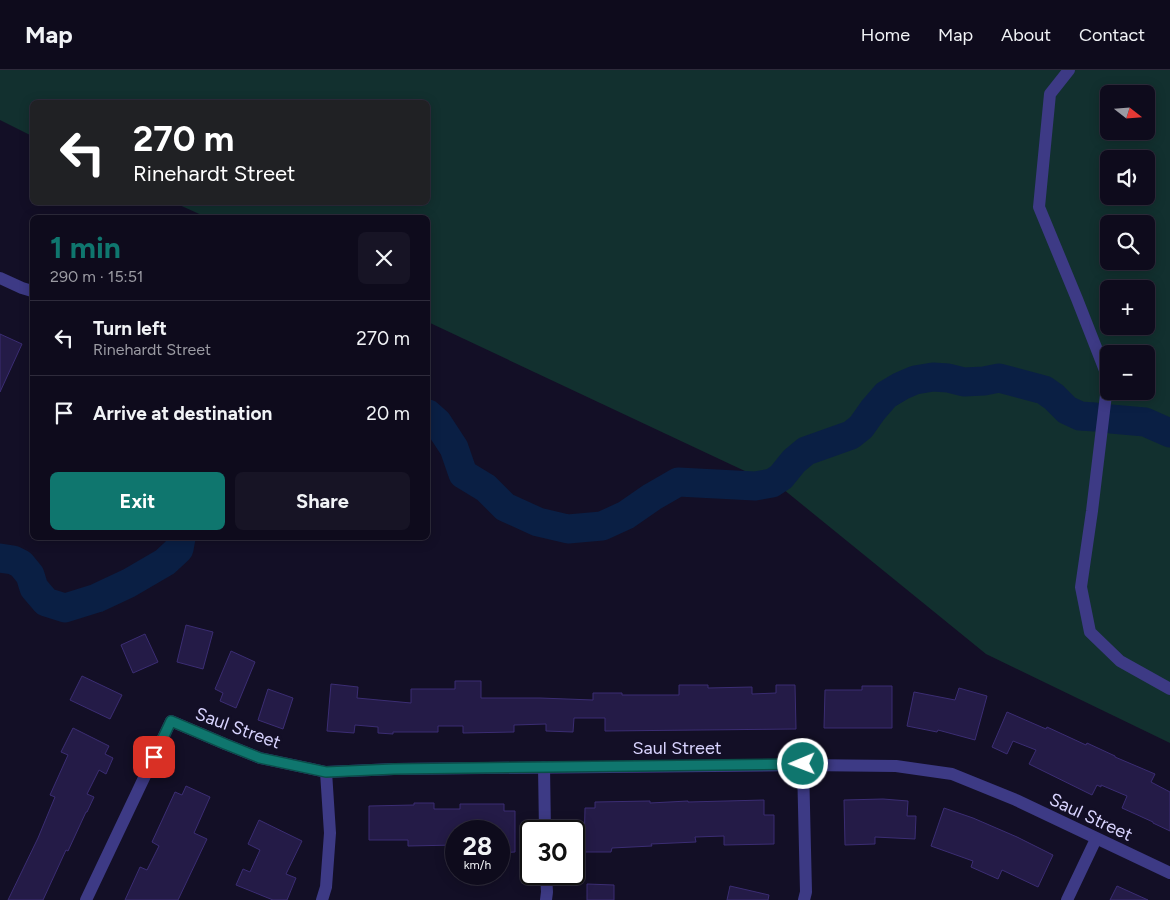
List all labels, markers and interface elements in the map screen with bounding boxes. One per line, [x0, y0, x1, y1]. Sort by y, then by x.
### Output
text: Map [25, 20, 73, 49]
text: Home [861, 24, 910, 46]
text: Map [938, 24, 973, 46]
text: About [1001, 24, 1051, 46]
text: Contact [1079, 24, 1145, 46]
north arrow [1100, 85, 1155, 140]
map controls [1100, 85, 1155, 400]
text: 270 m [133, 118, 234, 160]
icon: left [50, 120, 115, 185]
button: sound [1100, 150, 1155, 205]
text: Rinehardt Street [133, 160, 295, 187]
button: search [1100, 215, 1155, 270]
text: 1 min [50, 229, 121, 266]
button: close [358, 232, 410, 284]
text: 290 m · 15:51 [50, 267, 143, 286]
button: + [1100, 280, 1155, 335]
text: Turn left [93, 317, 167, 340]
icon: left [50, 324, 78, 352]
text: 270 m [356, 327, 410, 350]
text: Rinehardt Street [93, 340, 211, 359]
button: − [1100, 345, 1155, 400]
icon: arrive [50, 399, 78, 427]
text: Arrive at destination [93, 402, 272, 425]
text: 20 m [366, 402, 410, 425]
button: Exit [50, 472, 225, 530]
button: Share [235, 472, 410, 530]
street label: Saul Street [192, 702, 284, 754]
pin [133, 736, 175, 778]
street label: Saul Street [632, 737, 722, 759]
position arrow [776, 737, 828, 789]
icon: arrive [140, 743, 168, 771]
street label: Saul Street [1046, 788, 1136, 846]
speed limit sign: 30 [520, 820, 585, 885]
text: 28 [463, 831, 492, 861]
text: km/h [464, 858, 491, 872]

